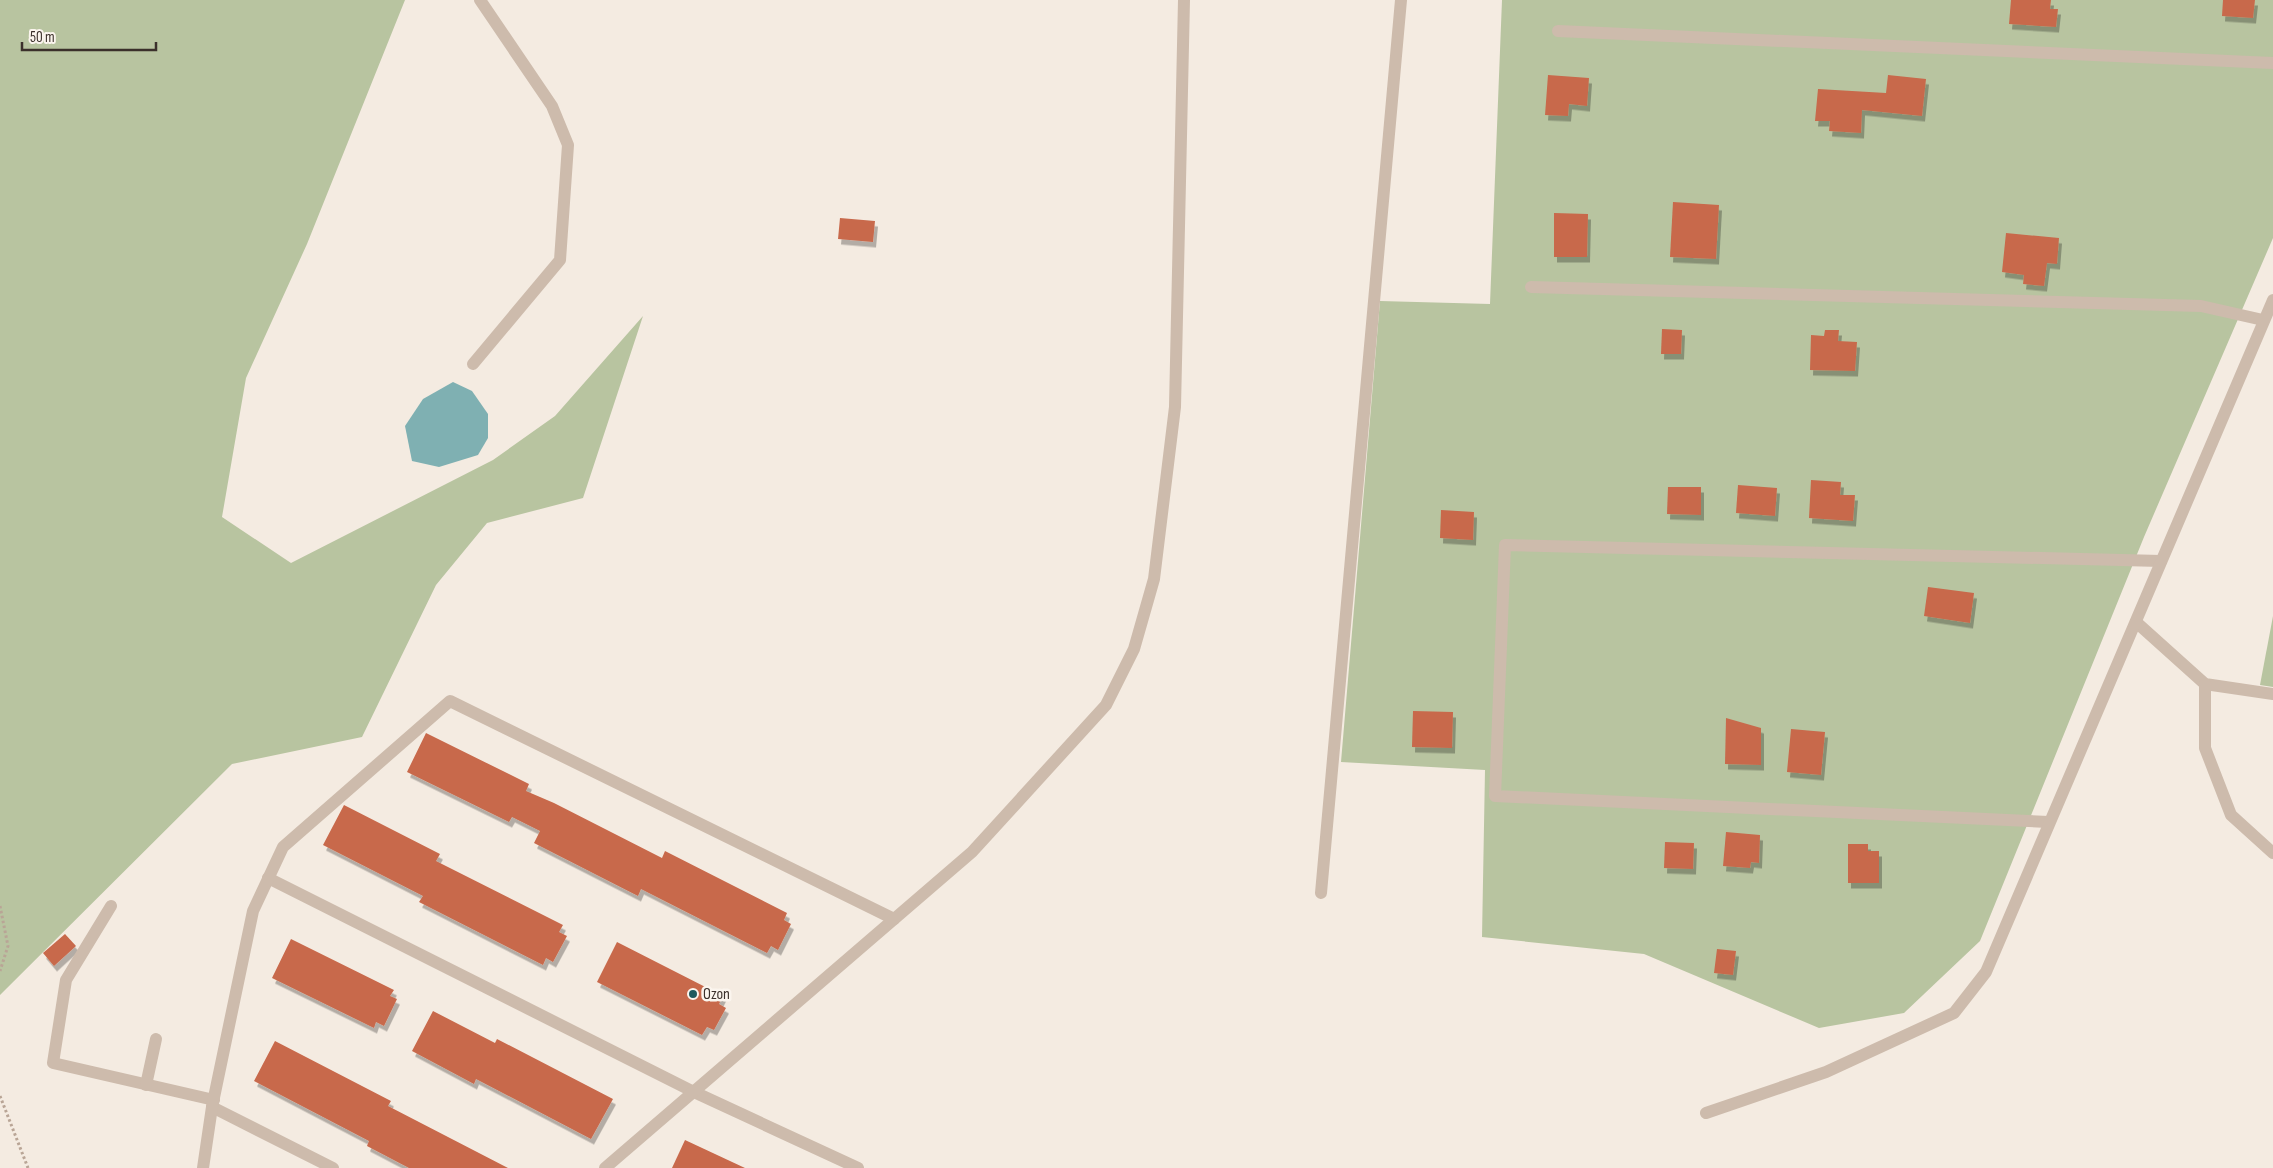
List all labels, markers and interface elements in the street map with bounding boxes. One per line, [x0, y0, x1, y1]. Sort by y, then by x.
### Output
scale bar [22, 20, 156, 52]
text: 50 m [30, 28, 55, 47]
place label: Ozon [703, 985, 730, 1004]
marker: Ozon [687, 988, 699, 1000]

